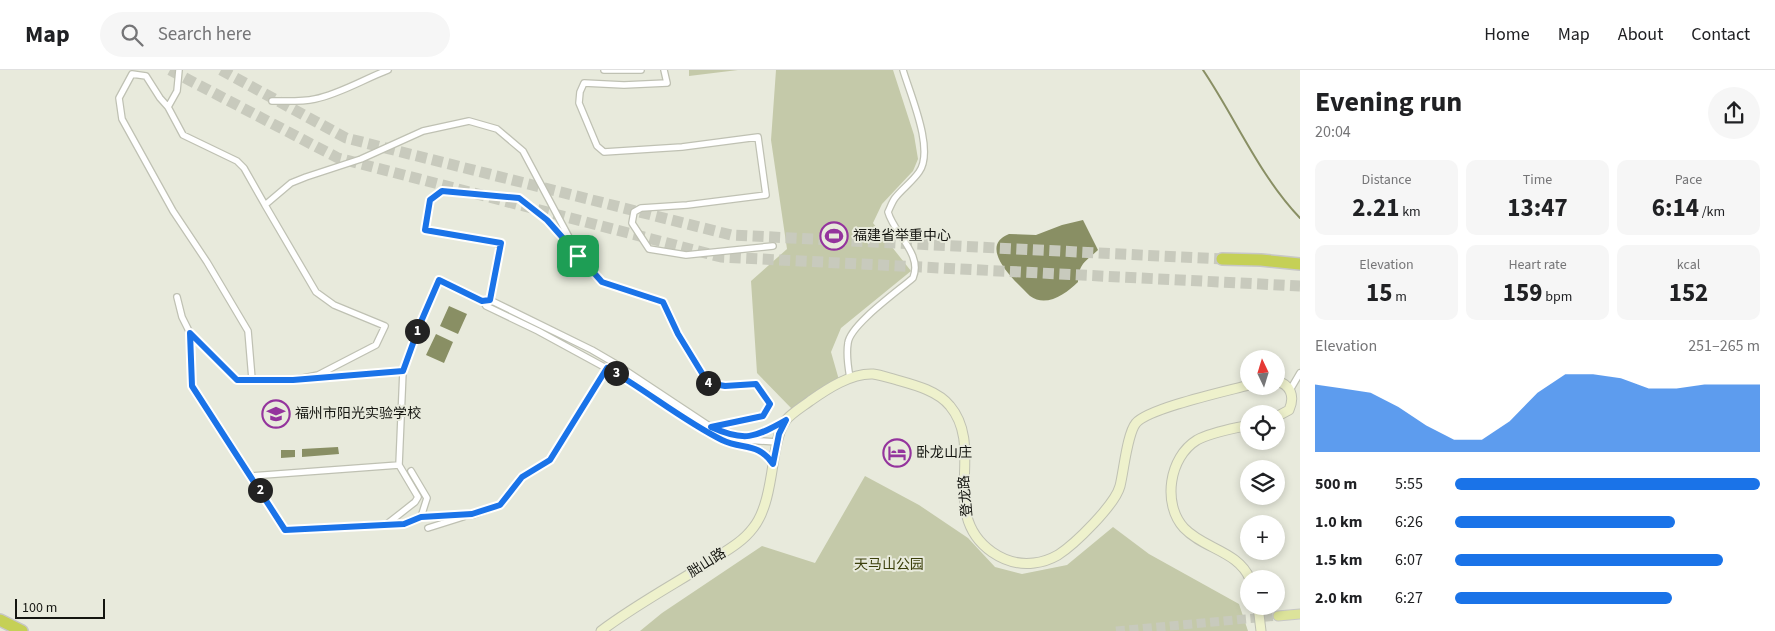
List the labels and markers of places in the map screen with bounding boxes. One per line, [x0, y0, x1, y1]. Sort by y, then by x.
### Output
sports icon: 福建省举重中心 [819, 221, 849, 251]
place label: 福建省举重中心 [853, 226, 951, 246]
pin [557, 235, 599, 277]
pin: 1 [404, 318, 430, 344]
pin: 3 [604, 360, 628, 386]
pin: 4 [696, 370, 720, 396]
school or university icon: 福州市阳光实验学校 [261, 399, 291, 429]
place label: 福州市阳光实验学校 [295, 404, 421, 424]
hotel icon: 卧龙山庄 [882, 438, 912, 468]
place label: 卧龙山庄 [916, 443, 972, 463]
pin: 2 [248, 478, 272, 502]

